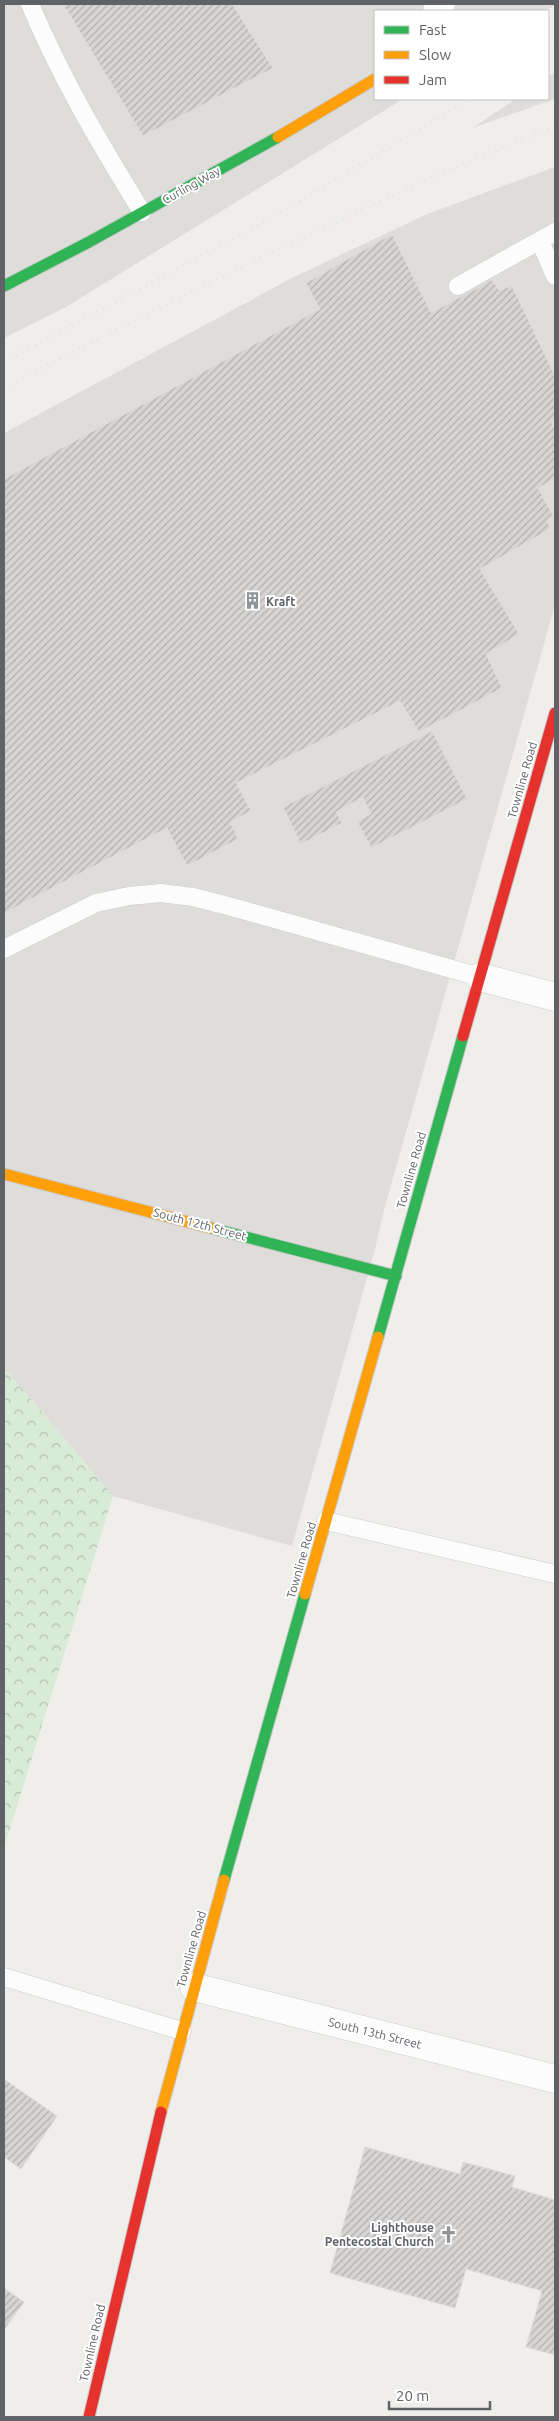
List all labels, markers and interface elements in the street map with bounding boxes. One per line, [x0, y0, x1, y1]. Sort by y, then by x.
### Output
legend [374, 10, 549, 100]
text: Fast [419, 21, 447, 38]
text: Slow [419, 46, 452, 63]
text: Jam [419, 71, 447, 88]
street label: Curling Way [160, 164, 222, 206]
building icon: Kraft [242, 591, 262, 611]
place label: Kraft [266, 595, 295, 608]
street label: Townline Road [505, 740, 539, 820]
street label: Townline Road [394, 1130, 428, 1210]
street label: South 12th Street [152, 1205, 248, 1243]
street label: Townline Road [284, 1520, 318, 1600]
street label: Townline Road [174, 1909, 208, 1989]
street label: South 13th Street [327, 2015, 423, 2051]
place label: Lighthouse Pentecostal Church [325, 2221, 434, 2248]
church icon: Lighthouse Pentecostal Church [438, 2224, 458, 2244]
street label: Townline Road [77, 2303, 107, 2383]
scale bar [389, 2378, 490, 2410]
text: 20 m [396, 2387, 429, 2404]

